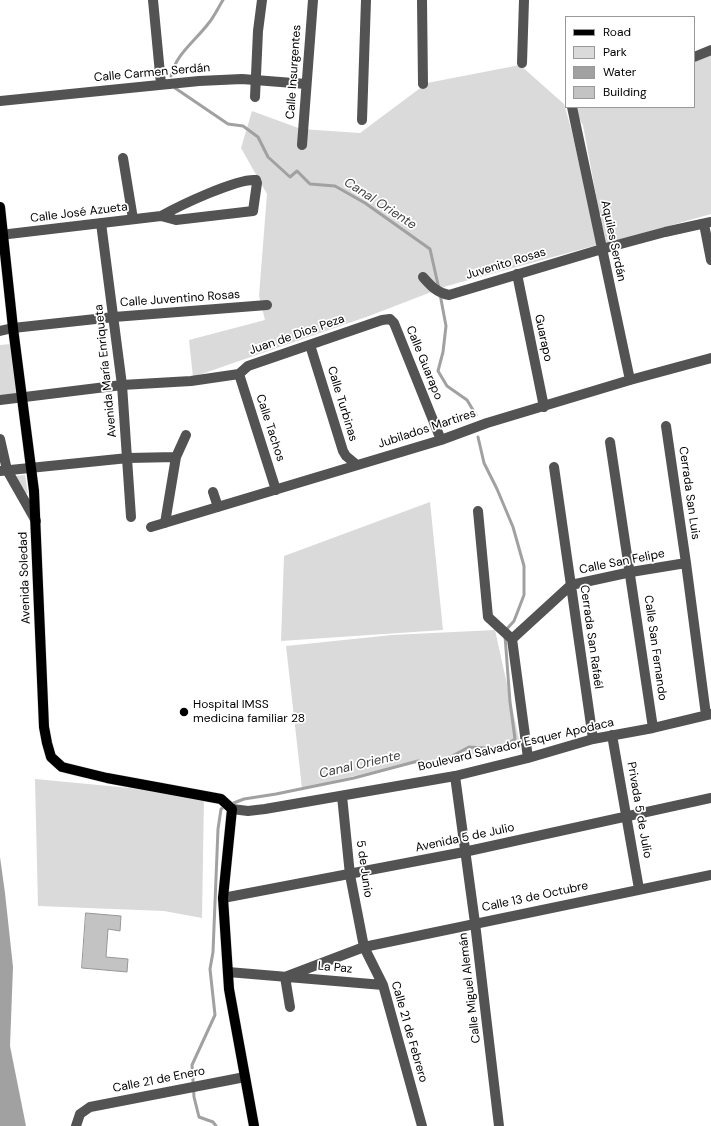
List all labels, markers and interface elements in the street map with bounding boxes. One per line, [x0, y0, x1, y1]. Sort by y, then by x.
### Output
legend [565, 16, 695, 108]
street label: Calle Insurgentes [284, 24, 304, 120]
text: Road [603, 24, 631, 40]
text: Park [603, 44, 627, 60]
street label: Calle Carmen Serdán [93, 61, 211, 85]
text: Water [603, 64, 636, 80]
text: Building [603, 84, 647, 100]
water label: Canal Oriente [341, 175, 419, 233]
street label: Aquiles Serdán [597, 199, 629, 283]
street label: Calle José Azueta [30, 200, 128, 226]
street label: Juvenito Rosas [464, 245, 548, 283]
street label: Calle Juventino Rosas [119, 288, 241, 310]
street label: Avenida María Enriqueta [92, 304, 120, 438]
street label: Juan de Dios Peza [247, 312, 347, 358]
street label: Guarapo [531, 313, 555, 363]
street label: Calle Guarapo [403, 324, 445, 402]
street label: Calle Turbinas [324, 365, 360, 443]
street label: Calle Tachos [252, 393, 288, 463]
street label: Jubilados Martires [376, 406, 478, 452]
street label: Cerrada San Luis [675, 446, 703, 540]
street label: Avenida Soledad [16, 532, 34, 624]
street label: Calle San Felipe [578, 547, 666, 577]
street label: Cerrada San Rafaél [577, 584, 605, 690]
street label: Calle San Fernando [640, 594, 670, 702]
place label: Hospital IMSS medicina familiar 28 [193, 698, 305, 726]
marker: Hospital IMSS medicina familiar 28 [178, 706, 190, 718]
street label: Boulevard Salvador Esquer Apodaca [417, 715, 615, 775]
water label: Canal Oriente [318, 748, 402, 782]
street label: Privada 5 de Julio [623, 761, 655, 859]
street label: Avenida 5 de Julio [414, 820, 516, 856]
street label: 5 de Junio [353, 839, 375, 899]
street label: Calle 13 de Octubre [481, 879, 589, 915]
street label: Calle Miguel Alemán [456, 932, 484, 1044]
street label: La Paz [317, 959, 353, 977]
street label: Calle 21 de Febrero [388, 980, 430, 1084]
street label: Calle 21 de Enero [112, 1064, 206, 1096]

